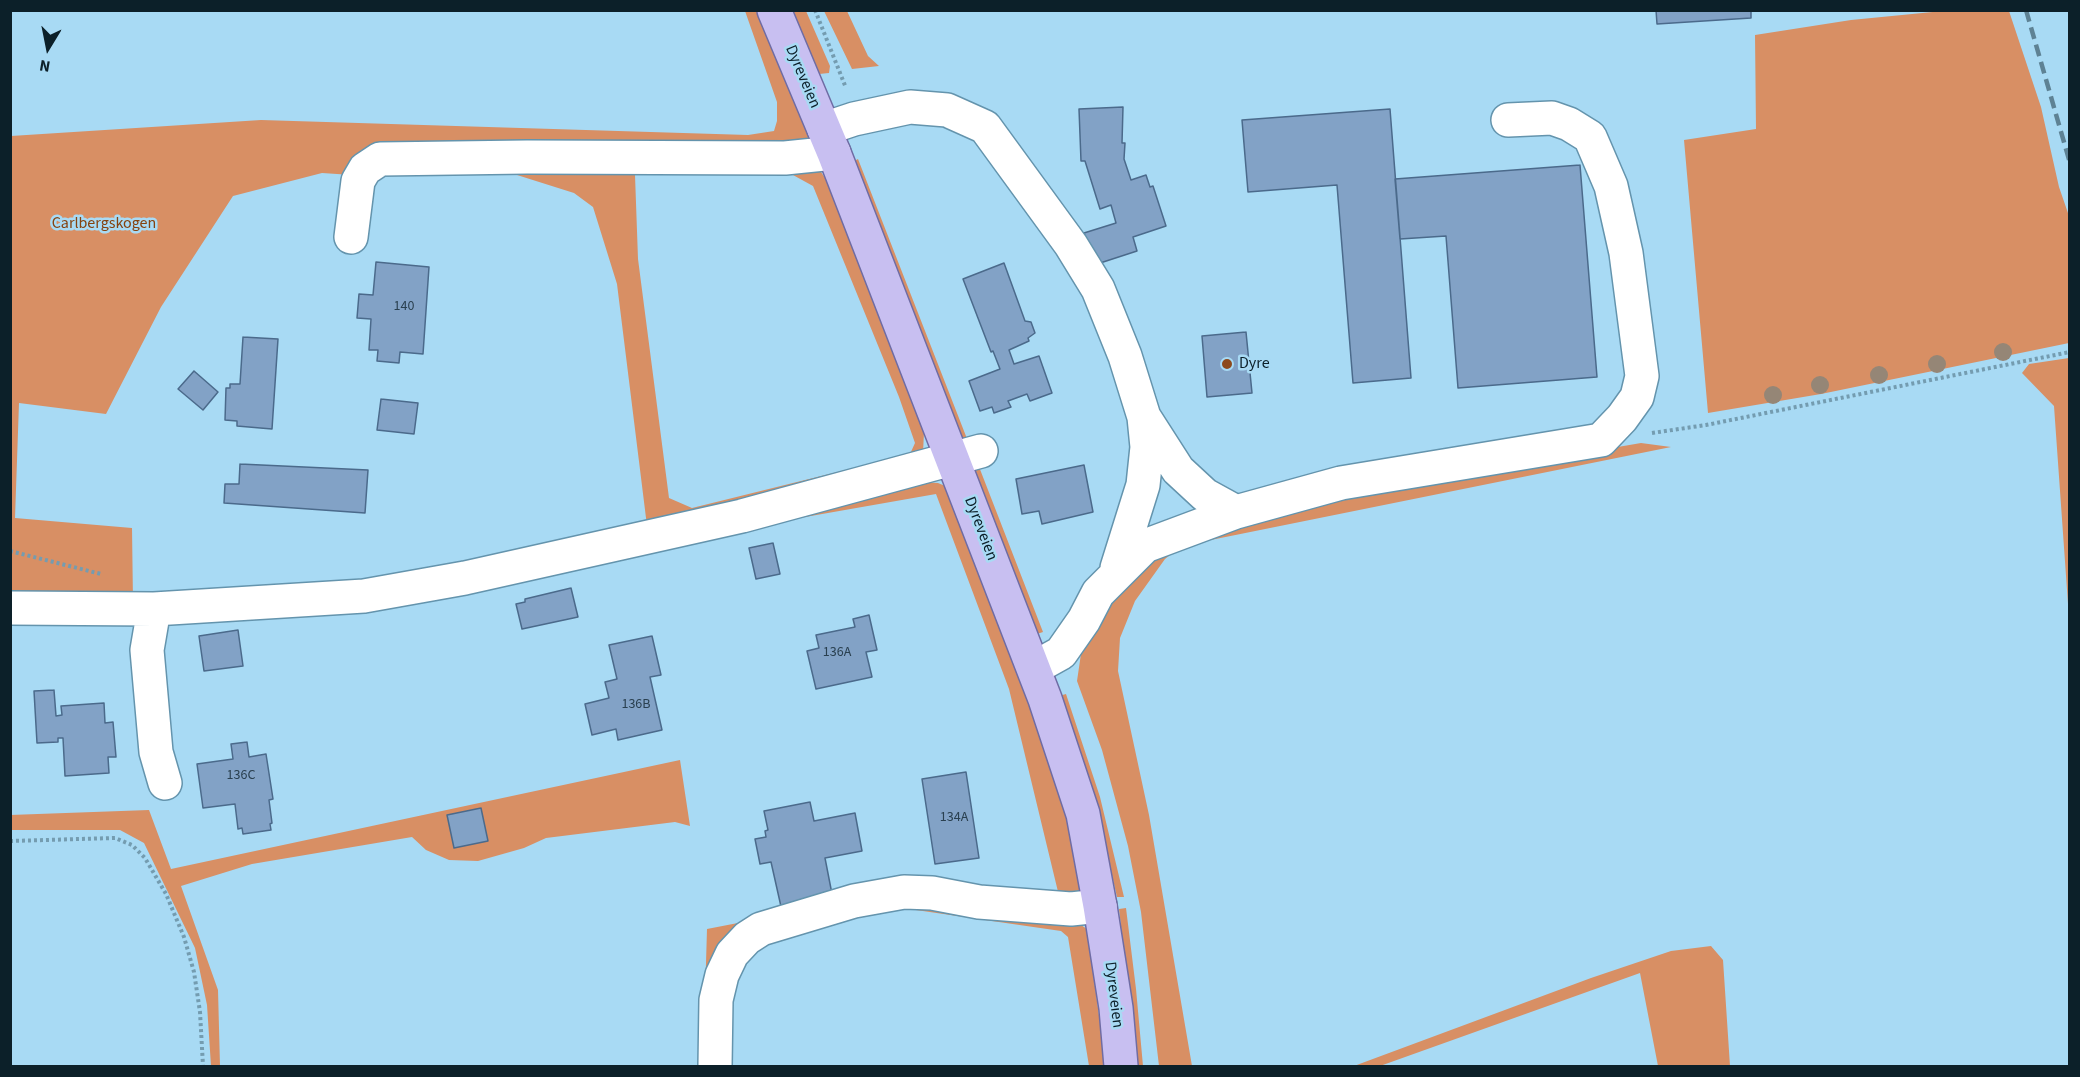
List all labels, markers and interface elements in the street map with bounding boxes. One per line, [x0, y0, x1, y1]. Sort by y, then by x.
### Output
north arrow [18, 18, 78, 78]
street label: Dyreveien [780, 43, 824, 111]
text: N [38, 54, 52, 77]
park label: Carlbergskogen [52, 214, 156, 234]
house number: 140 [394, 299, 414, 315]
place label: Dyre [1239, 354, 1270, 374]
marker: Dyre [1220, 357, 1234, 371]
street label: Dyreveien [959, 494, 1001, 564]
house number: 136A [823, 645, 851, 661]
house number: 136B [621, 697, 651, 713]
house number: 136C [227, 768, 255, 784]
house number: 134A [940, 810, 968, 826]
street label: Dyreveien [1099, 961, 1127, 1029]

